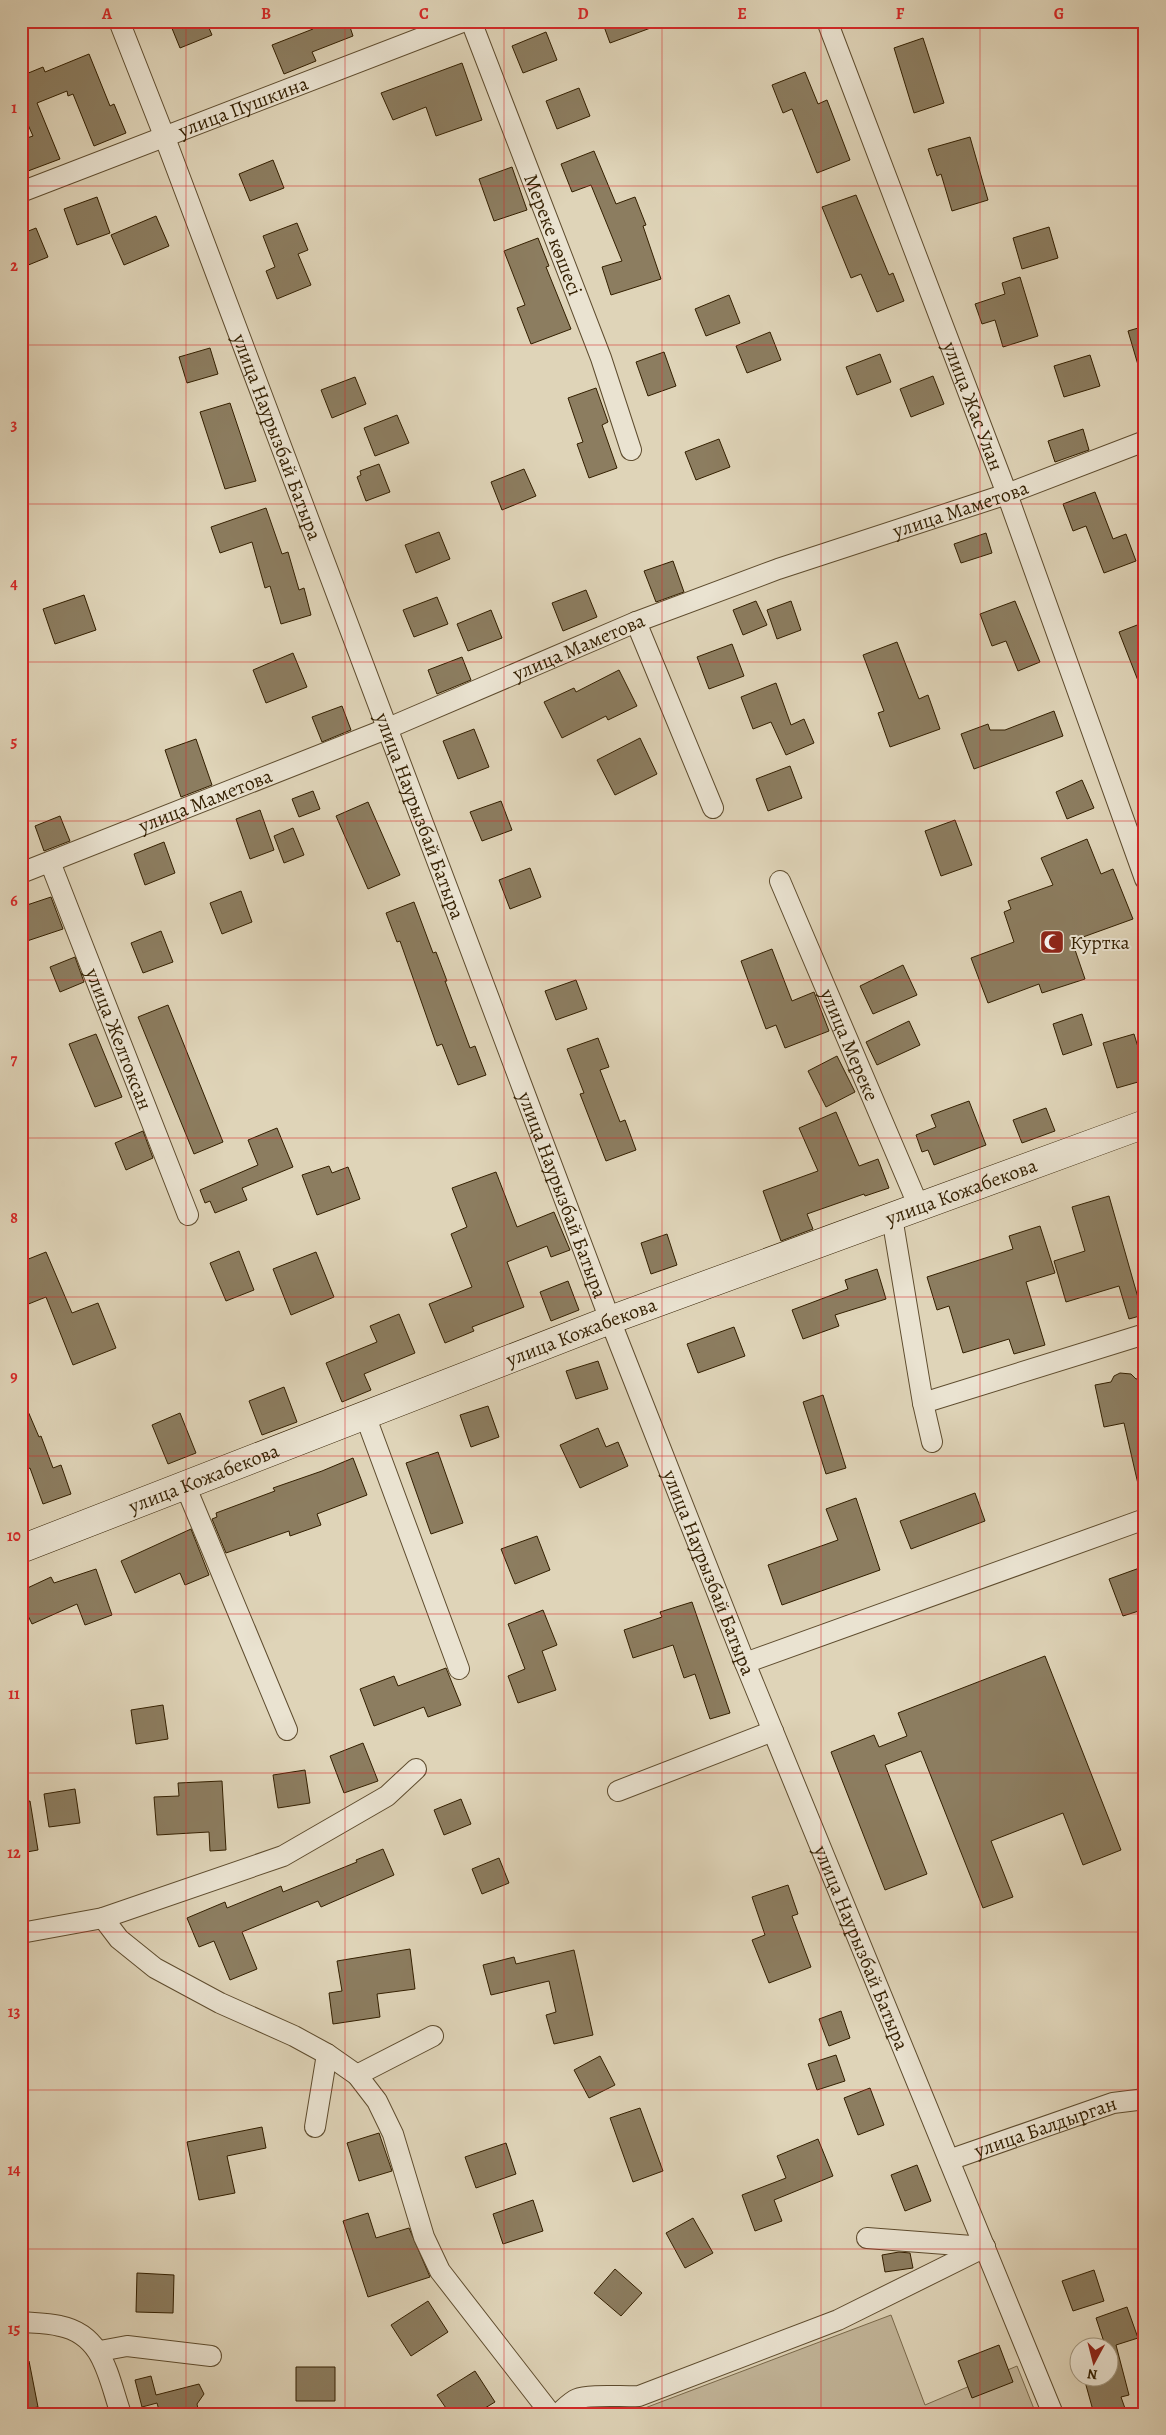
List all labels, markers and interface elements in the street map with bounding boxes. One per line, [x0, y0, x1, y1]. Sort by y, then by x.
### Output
text: A [101, 3, 113, 25]
text: B [261, 3, 271, 25]
text: C [419, 3, 429, 25]
text: D [577, 3, 589, 25]
text: E [737, 3, 747, 25]
text: F [896, 3, 905, 25]
text: G [1054, 3, 1064, 25]
street label: улица Пушкина [174, 69, 313, 145]
text: 1 [11, 97, 17, 119]
street label: Мереке көшесі [517, 170, 589, 300]
text: 2 [10, 255, 18, 277]
street label: улица Наурызбай Батыра [226, 329, 328, 545]
street label: улица Жас Улан [936, 337, 1010, 475]
text: 3 [11, 414, 18, 436]
street label: улица Маметова [888, 474, 1033, 545]
text: 4 [10, 573, 18, 595]
street label: улица Маметова [508, 607, 649, 688]
street label: улица Наурызбай Батыра [368, 708, 471, 924]
text: 5 [11, 731, 18, 753]
street label: улица Маметова [134, 762, 277, 840]
text: 6 [10, 890, 18, 912]
mosque icon: Куртка [1039, 929, 1065, 955]
place label: Куртка [1070, 929, 1131, 956]
street label: улица Желтоксан [78, 963, 159, 1114]
street label: улица Мереке [813, 984, 885, 1105]
text: 7 [11, 1049, 18, 1071]
street label: улица Наурызбай Батыра [511, 1087, 614, 1303]
street label: улица Кожабекова [881, 1151, 1042, 1232]
text: 8 [10, 1207, 18, 1229]
street label: улица Кожабекова [501, 1291, 661, 1373]
text: 9 [10, 1366, 18, 1388]
street label: улица Кожабекова [124, 1437, 284, 1520]
street label: улица Наурызбай Батыра [656, 1465, 762, 1680]
text: 10 [7, 1525, 21, 1547]
text: 11 [8, 1683, 20, 1705]
street label: улица Наурызбай Батыра [807, 1841, 916, 2055]
text: 12 [7, 1842, 21, 1864]
text: 13 [8, 2001, 20, 2023]
street label: улица Балдырган [970, 2090, 1120, 2165]
text: 14 [7, 2159, 21, 2181]
text: 15 [8, 2318, 20, 2340]
north arrow [1068, 2338, 1118, 2388]
text: N [1086, 2364, 1099, 2384]

